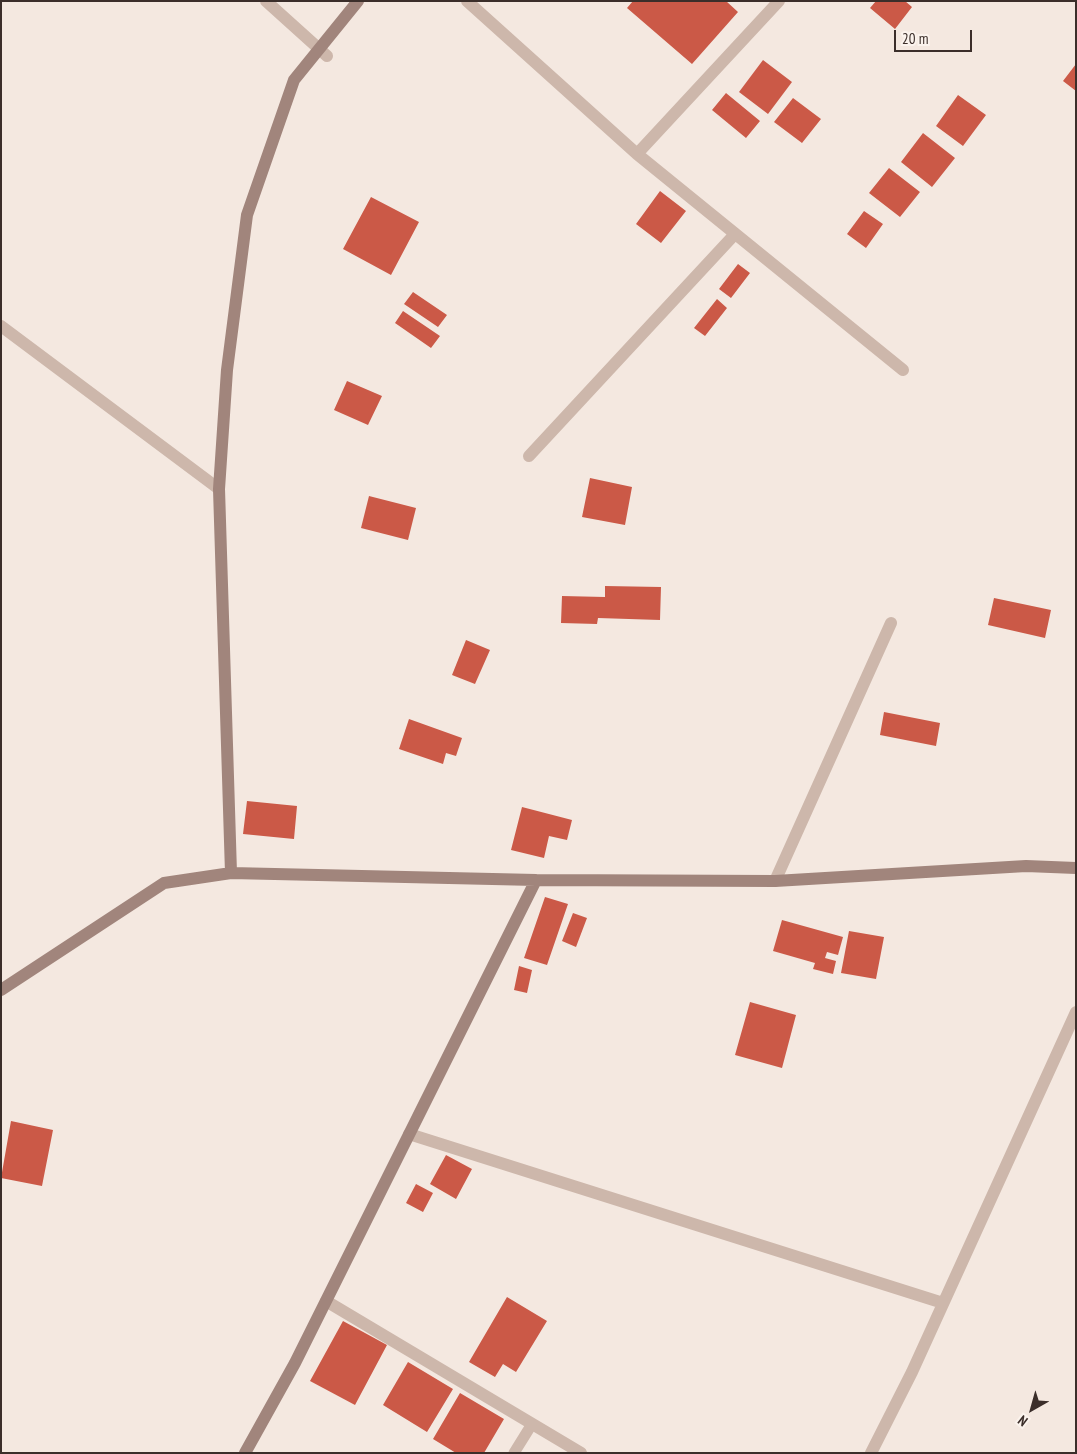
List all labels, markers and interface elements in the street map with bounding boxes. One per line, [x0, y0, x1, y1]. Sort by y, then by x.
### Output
scale bar [897, 20, 974, 52]
text: 20 m [902, 29, 928, 48]
north arrow [1007, 1384, 1057, 1434]
text: N [1014, 1411, 1031, 1430]

